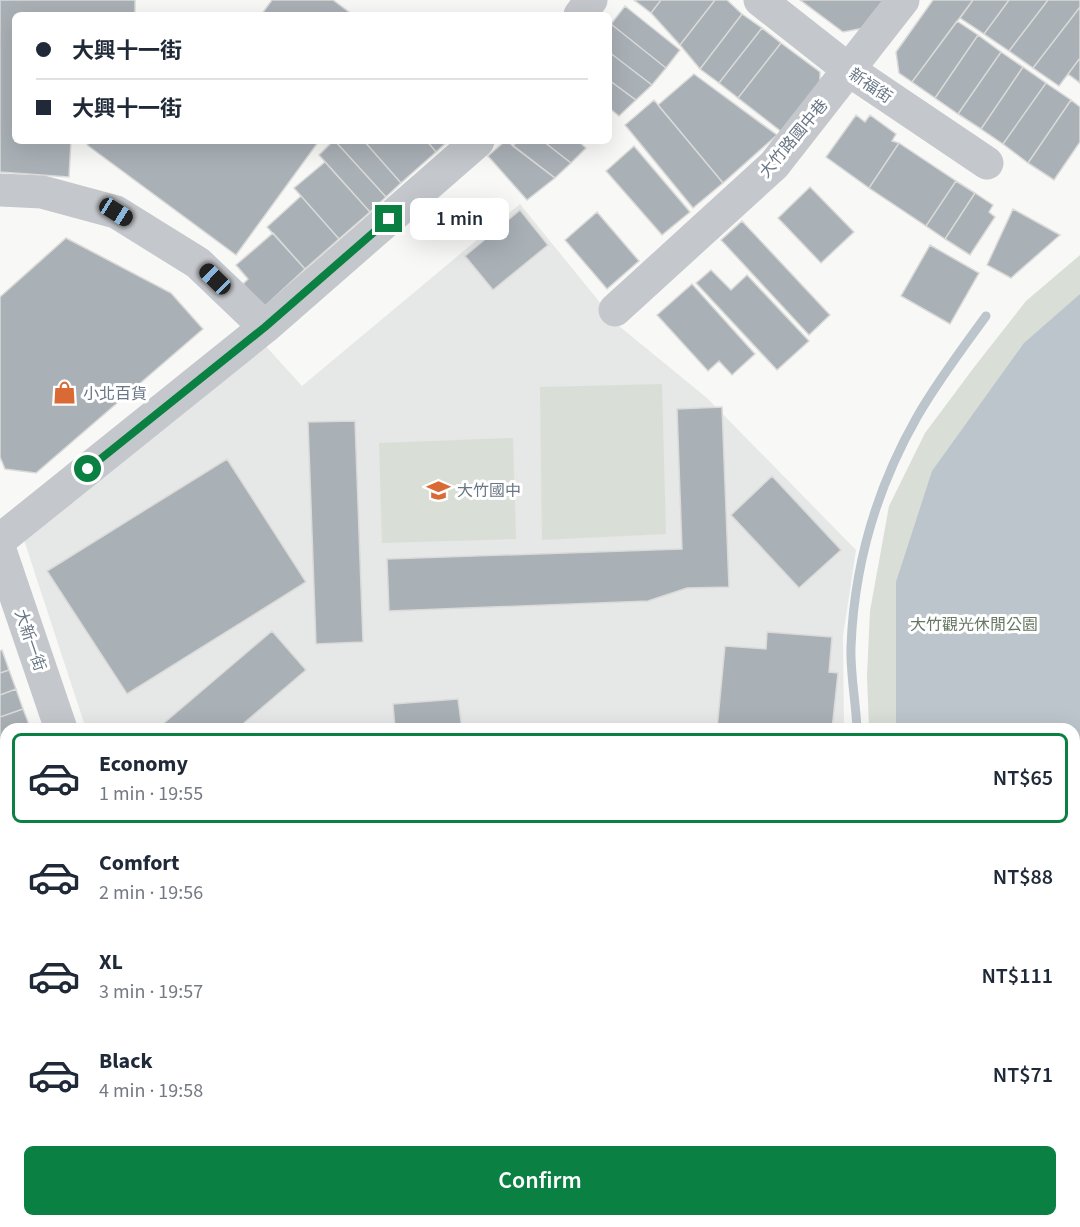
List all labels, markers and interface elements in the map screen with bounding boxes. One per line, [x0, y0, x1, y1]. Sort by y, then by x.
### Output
text: 大興十一街 [72, 35, 182, 67]
street label: 新福街 [844, 63, 896, 108]
text: 大興十一街 [72, 93, 182, 125]
street label: 大竹路國中巷 [754, 95, 833, 182]
car [96, 195, 136, 229]
callout: 1 min [410, 198, 509, 240]
route end [375, 205, 402, 232]
text: 1 min [436, 205, 483, 233]
car [196, 260, 234, 298]
shop icon: 小北百貨 [52, 380, 78, 406]
place label: 小北百貨 [83, 383, 147, 405]
route start [74, 455, 101, 482]
school or university icon: 大竹國中 [426, 477, 452, 503]
place label: 大竹國中 [457, 480, 521, 502]
street label: 大新一街 [9, 606, 51, 674]
park label: 大竹觀光休閒公園 [910, 614, 1038, 636]
text: Economy [99, 748, 188, 780]
icon: car [27, 751, 81, 805]
text: NT$65 [993, 762, 1053, 794]
text: 1 min · 19:55 [99, 780, 203, 808]
text: Comfort [99, 847, 180, 879]
icon: car [27, 850, 81, 904]
text: NT$88 [993, 861, 1053, 893]
text: 2 min · 19:56 [99, 879, 203, 907]
text: XL [99, 946, 123, 978]
icon: car [27, 949, 81, 1003]
text: NT$111 [981, 960, 1053, 992]
text: 3 min · 19:57 [99, 978, 203, 1006]
text: Black [99, 1045, 153, 1077]
icon: car [27, 1048, 81, 1102]
text: NT$71 [993, 1059, 1053, 1091]
text: 4 min · 19:58 [99, 1077, 203, 1105]
button: Confirm [24, 1146, 1056, 1215]

